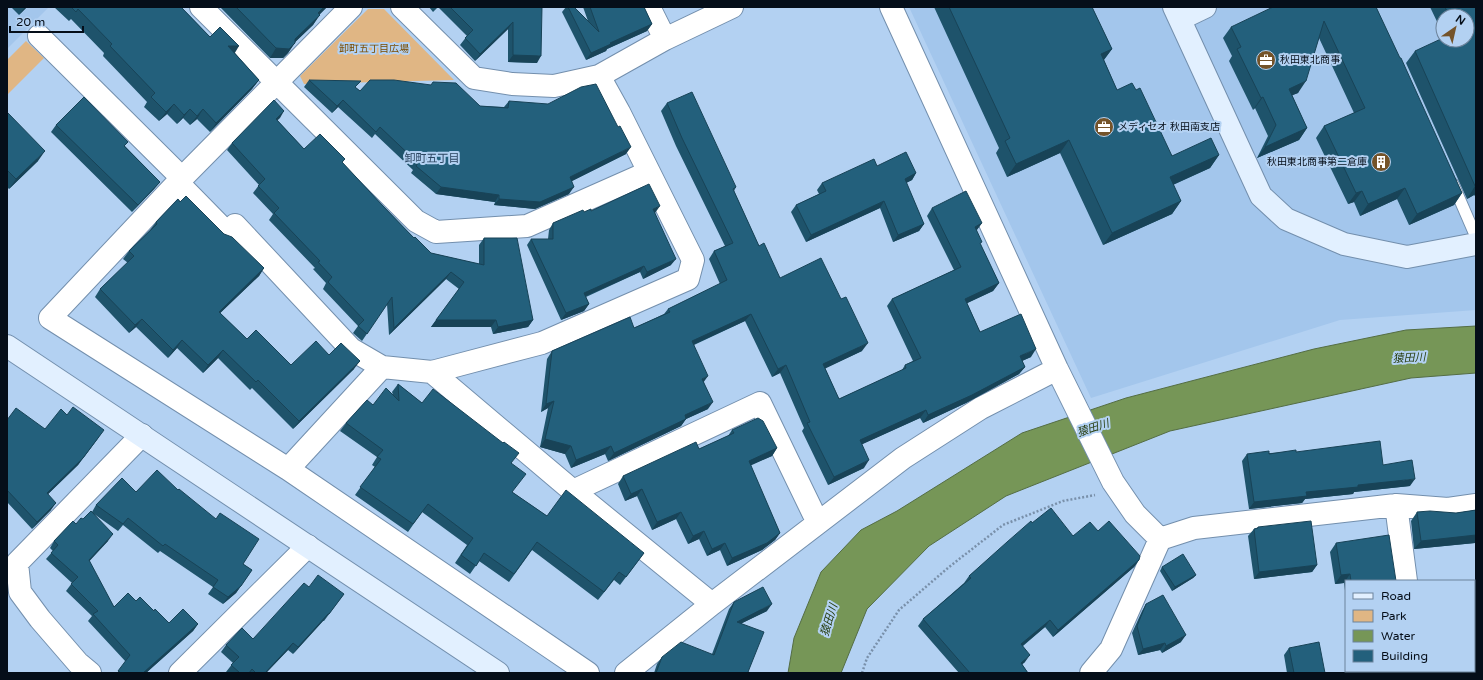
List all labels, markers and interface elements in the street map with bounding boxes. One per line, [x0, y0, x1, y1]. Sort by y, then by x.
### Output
scale bar [10, 8, 83, 34]
north arrow [1435, 8, 1475, 48]
text: N [1453, 12, 1468, 28]
text: 20 m [16, 15, 45, 29]
park label: 卸町五丁目広場 [339, 43, 409, 55]
office icon: 秋田東北商事 [1255, 49, 1277, 71]
place label: 秋田東北商事 [1280, 54, 1340, 66]
office icon: メディセオ 秋田南支店 [1093, 116, 1115, 138]
place label: メディセオ 秋田南支店 [1118, 121, 1220, 133]
building icon: 秋田東北商事第二倉庫 [1370, 151, 1392, 173]
district label: 卸町五丁目 [405, 152, 460, 165]
place label: 秋田東北商事第二倉庫 [1267, 156, 1367, 168]
water label: 猿田川 [1392, 351, 1427, 365]
water label: 猿田川 [1075, 416, 1112, 439]
legend [1345, 580, 1475, 672]
text: Road [1381, 589, 1411, 603]
water label: 猿田川 [818, 601, 840, 638]
text: Park [1381, 609, 1407, 623]
text: Water [1381, 629, 1416, 643]
text: Building [1381, 649, 1428, 663]

